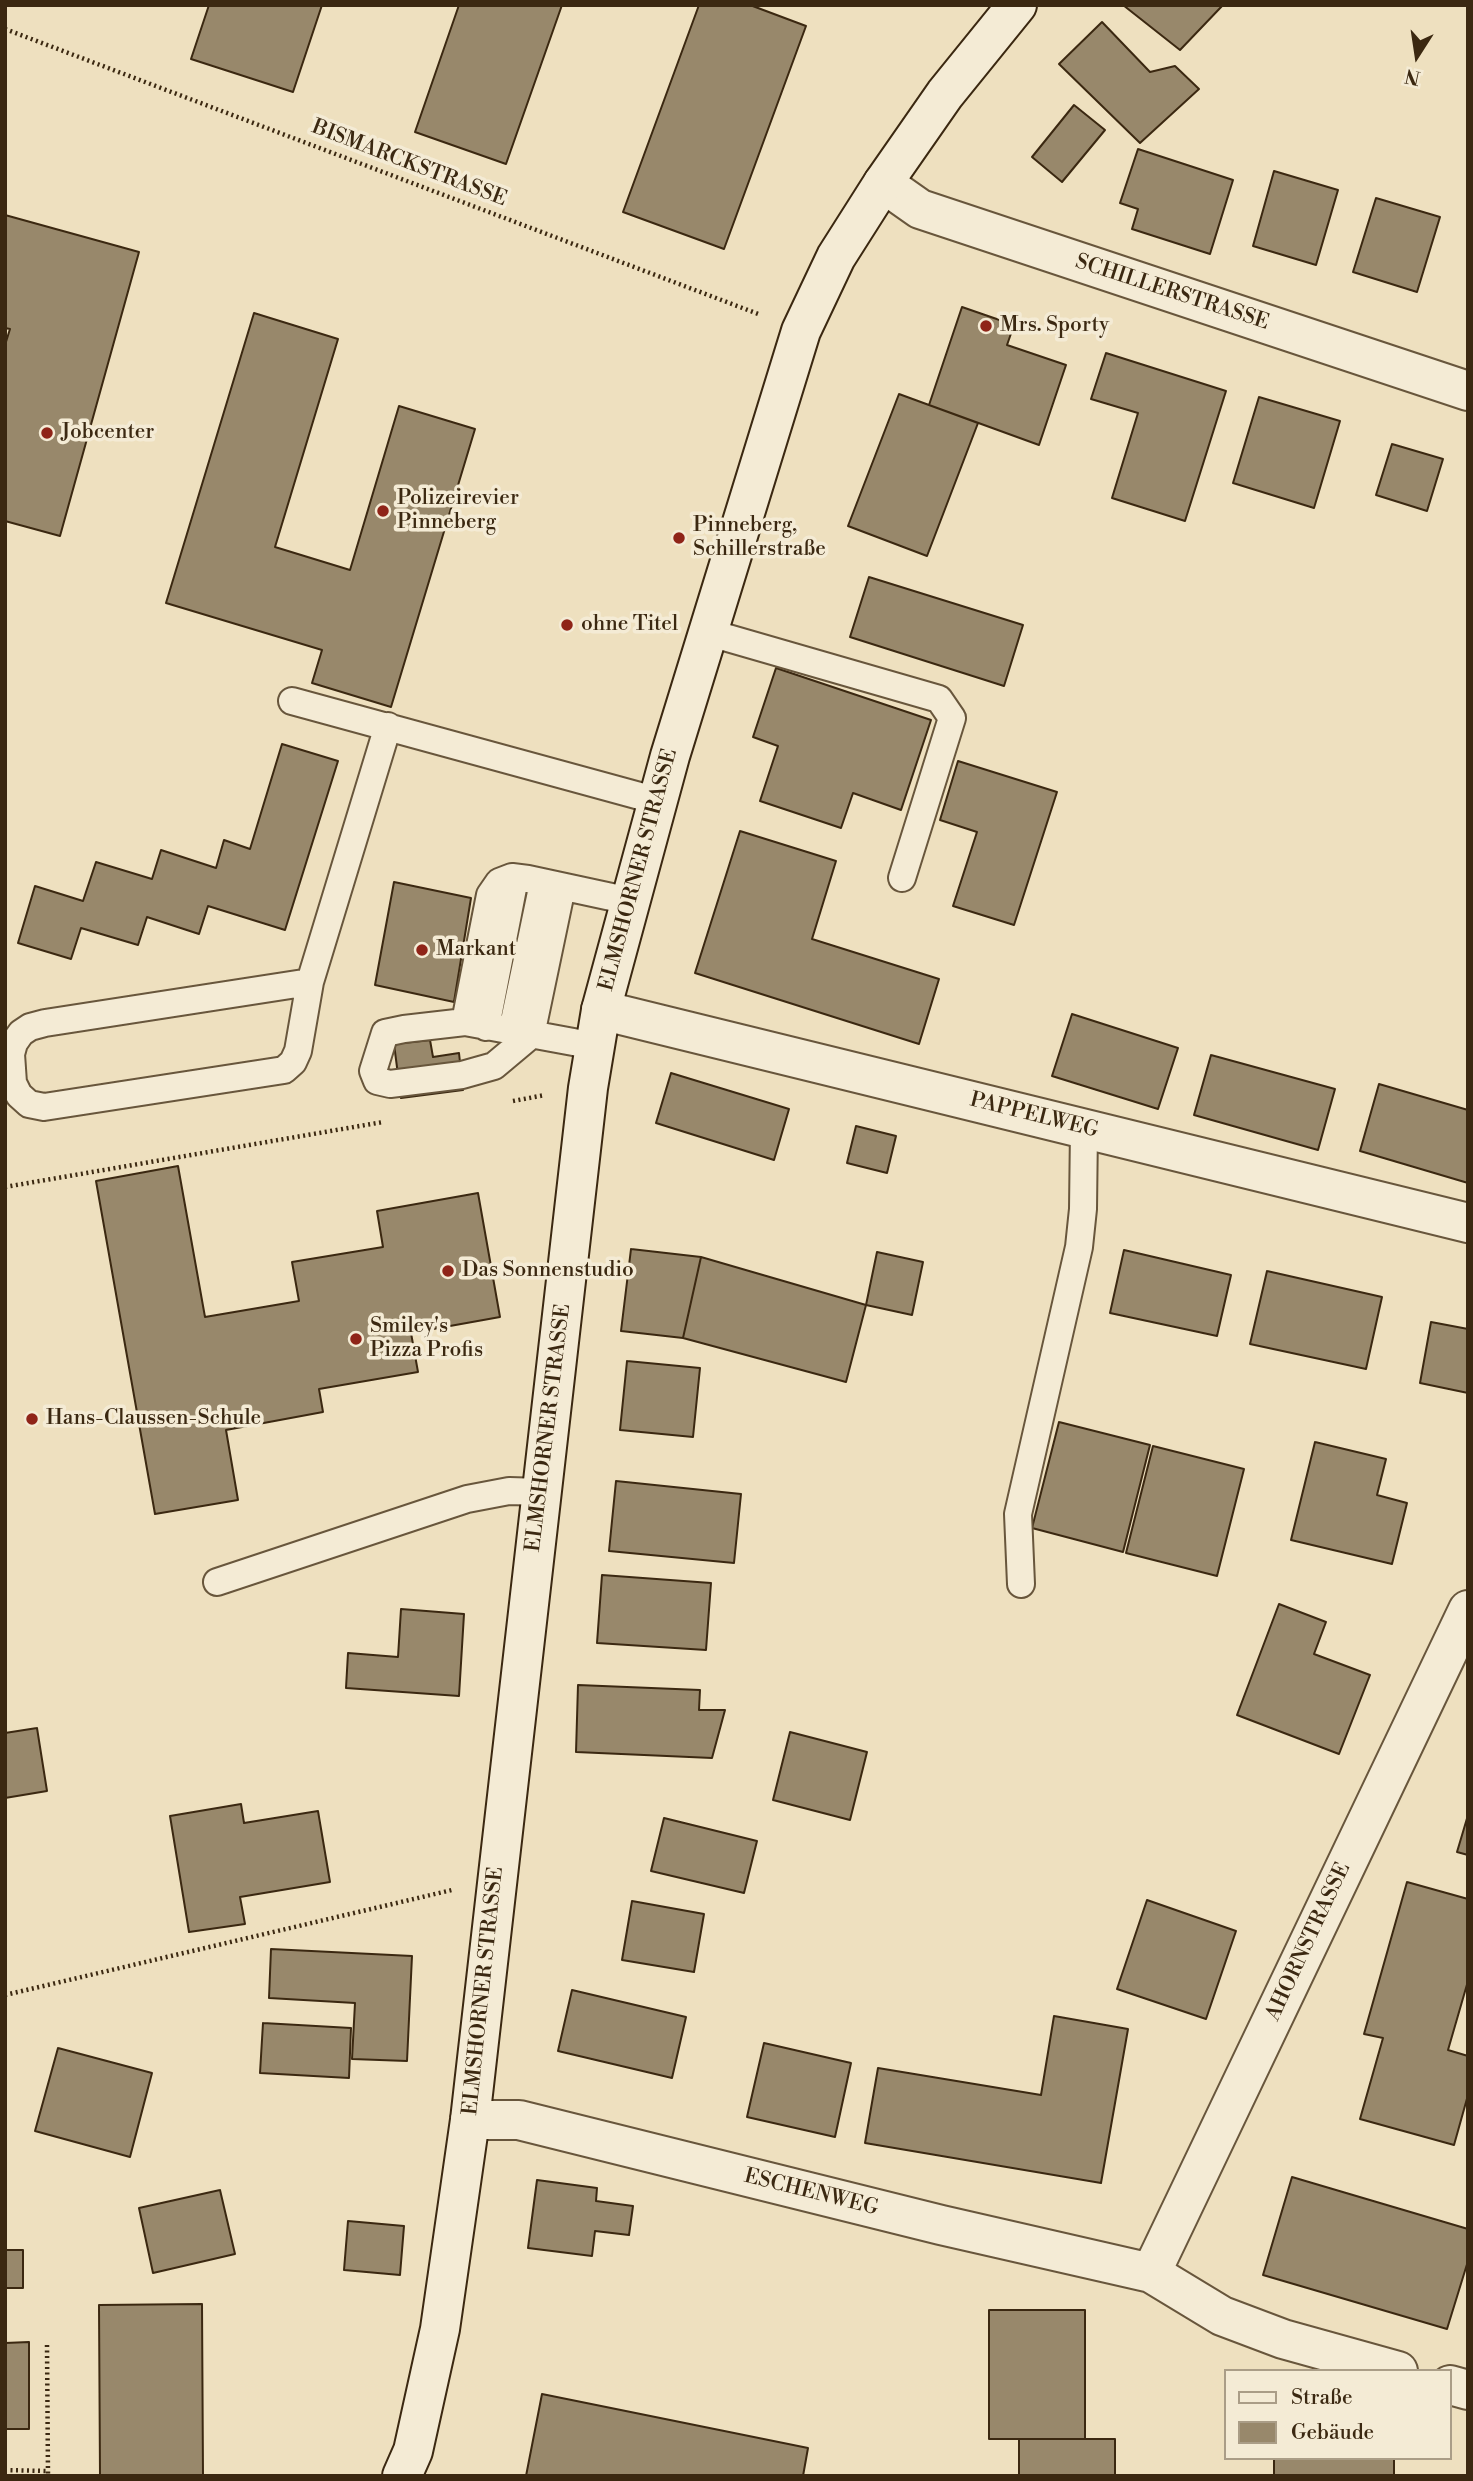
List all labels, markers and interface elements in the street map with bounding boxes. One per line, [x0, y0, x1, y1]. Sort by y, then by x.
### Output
north arrow [1382, 21, 1452, 91]
text: N [1403, 63, 1422, 90]
street label: BISMARCKSTRASSE [308, 115, 510, 213]
street label: SCHILLERSTRASSE [1072, 250, 1272, 336]
place label: Mrs. Sporty [1000, 313, 1109, 339]
marker: Mrs. Sporty [978, 318, 994, 334]
place label: Jobcenter [61, 420, 154, 446]
marker: Jobcenter [39, 425, 55, 441]
place label: Polizeirevier Pinneberg [397, 486, 519, 536]
marker: Polizeirevier Pinneberg [375, 503, 391, 519]
place label: Pinneberg, Schillerstraße [693, 513, 826, 563]
marker: Pinneberg, Schillerstraße [671, 530, 687, 546]
place label: ohne Titel [581, 612, 678, 638]
marker: ohne Titel [559, 617, 575, 633]
street label: ELMSHORNER STRASSE [595, 746, 683, 994]
place label: Markant [436, 937, 516, 963]
marker: Markant [414, 942, 430, 958]
street label: PAPPELWEG [967, 1088, 1101, 1144]
place label: Das Sonnenstudio [462, 1258, 634, 1284]
marker: Das Sonnenstudio [440, 1263, 456, 1279]
street label: ELMSHORNER STRASSE [521, 1303, 577, 1553]
place label: Smiley's Pizza Profis [370, 1314, 483, 1364]
marker: Smiley's Pizza Profis [348, 1331, 364, 1347]
place label: Hans-Claussen-Schule [46, 1406, 261, 1432]
marker: Hans-Claussen-Schule [24, 1411, 40, 1427]
street label: AHORNSTRASSE [1261, 1859, 1357, 2025]
street label: ELMSHORNER STRASSE [458, 1866, 510, 2116]
street label: ESCHENWEG [741, 2164, 881, 2222]
legend [1224, 2369, 1452, 2460]
text: Straße [1291, 2385, 1353, 2411]
text: Gebäude [1291, 2420, 1374, 2446]

